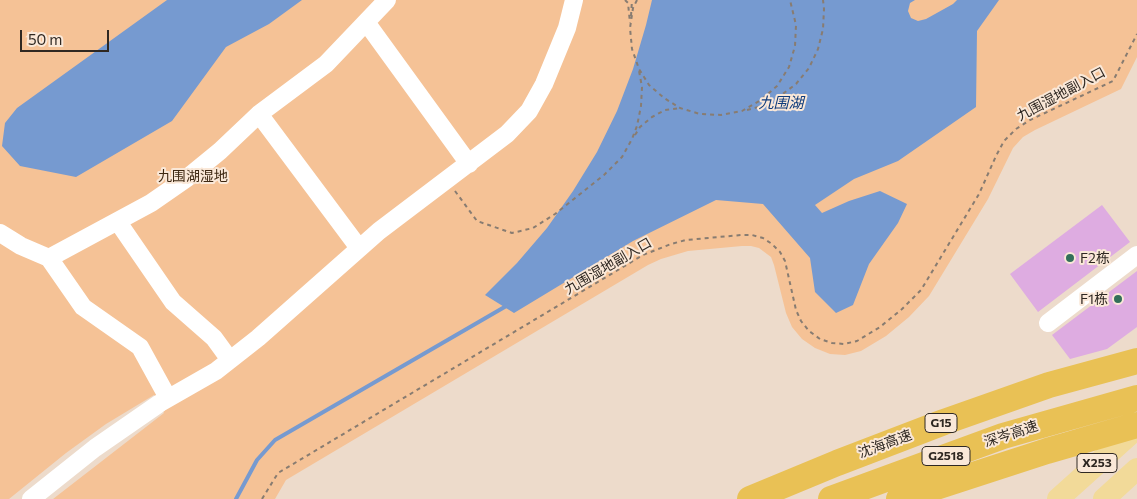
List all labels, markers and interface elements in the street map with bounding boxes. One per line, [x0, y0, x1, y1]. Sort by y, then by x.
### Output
scale bar [22, 20, 111, 52]
text: 50 m [28, 30, 62, 48]
street label: 九围湿地副入口 [1014, 64, 1108, 124]
water label: 九围湖 [759, 94, 803, 112]
park label: 九围湖湿地 [158, 168, 228, 184]
street label: 九围湿地副入口 [561, 234, 655, 298]
place label: F2栋 [1080, 250, 1110, 266]
marker: F2栋 [1064, 252, 1076, 264]
place label: F1栋 [1080, 291, 1108, 307]
marker: F1栋 [1112, 293, 1124, 305]
road number: G15 [925, 413, 957, 432]
street label: 深岑高速 [982, 417, 1040, 451]
street label: 沈海高速 [856, 427, 914, 461]
road number: G2518 [922, 446, 970, 466]
road number: X253 [1077, 453, 1117, 472]

